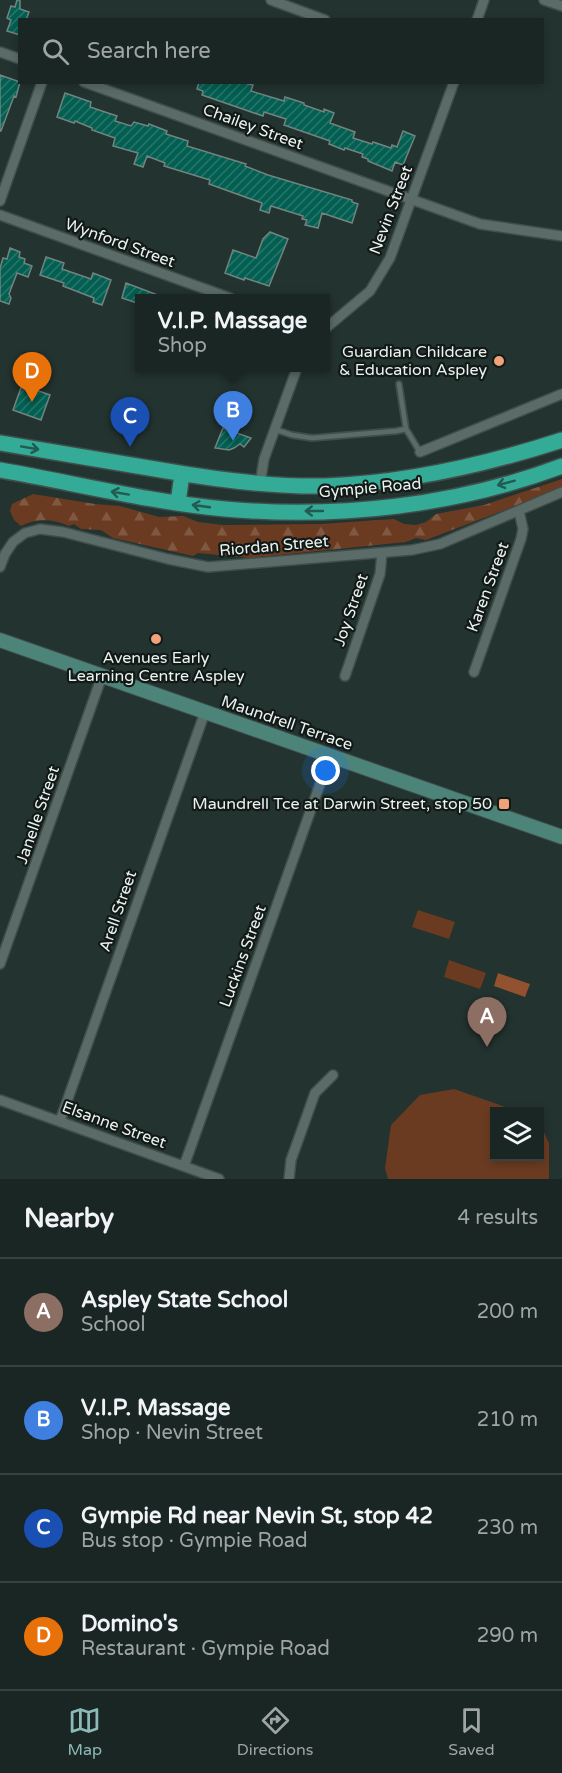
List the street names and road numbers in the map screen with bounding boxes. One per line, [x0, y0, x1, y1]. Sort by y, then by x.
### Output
street label: Chailey Street [200, 100, 306, 154]
street label: Nevin Street [365, 163, 417, 257]
street label: Wynford Street [62, 214, 178, 272]
street label: Gympie Road [318, 474, 422, 502]
street label: Riordan Street [218, 531, 330, 561]
street label: Karen Street [462, 539, 514, 635]
street label: Joy Street [329, 571, 373, 649]
street label: Maundrell Terrace [219, 691, 355, 755]
street label: Janelle Street [12, 763, 64, 867]
street label: Arell Street [95, 868, 141, 954]
street label: Luckins Street [215, 902, 271, 1010]
street label: Elsanne Street [59, 1097, 169, 1153]

